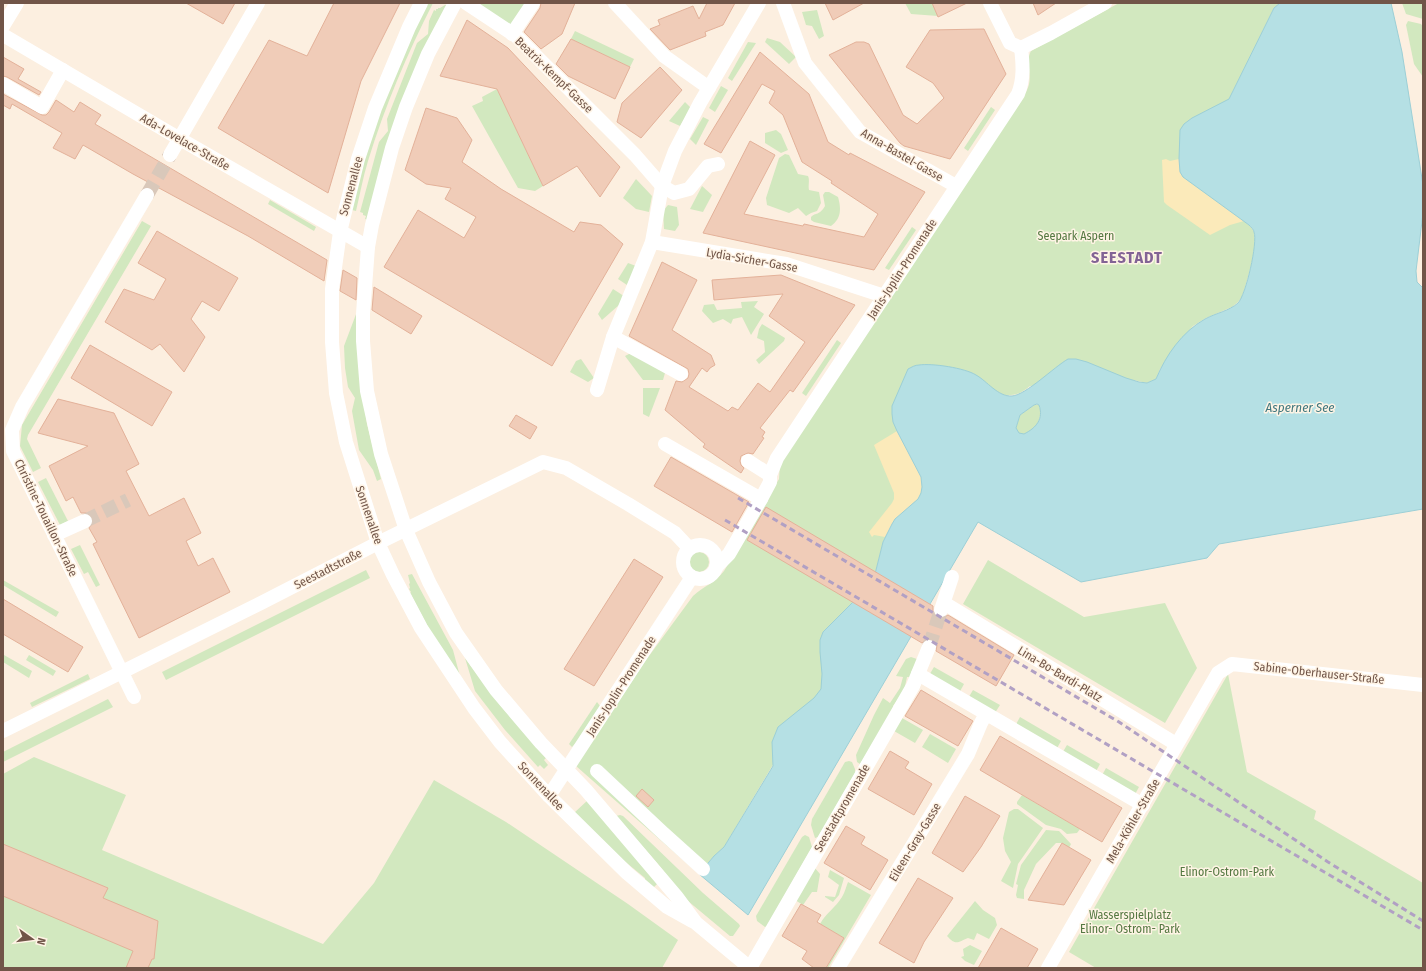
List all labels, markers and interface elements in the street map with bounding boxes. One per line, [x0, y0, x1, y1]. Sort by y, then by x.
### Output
street label: Beatrix-Kempf-Gasse [512, 34, 596, 116]
street label: Ada-Lovelace-Straße [138, 111, 232, 173]
street label: Anna-Bastel-Gasse [858, 126, 946, 184]
street label: Sonnenallee [336, 155, 366, 217]
street label: Janis-Joplin-Promenade [864, 216, 940, 322]
park label: Seepark Aspern [1038, 229, 1114, 243]
street label: Lydia-Sicher-Gasse [705, 245, 799, 275]
district label: SEESTADT [1091, 248, 1163, 267]
water label: Asperner See [1265, 400, 1334, 415]
street label: Christine-Touaillon-Straße [11, 457, 81, 579]
street label: Sonnenallee [352, 484, 386, 546]
street label: Seestadtstraße [292, 546, 364, 592]
street label: Janis-Joplin-Promenade [583, 633, 659, 739]
street label: Lina-Bo-Bardi-Platz [1015, 643, 1105, 705]
street label: Sabine-Oberhauser-Straße [1253, 659, 1385, 687]
street label: Sonnenallee [515, 759, 567, 813]
street label: Seestadtpromenade [811, 761, 873, 854]
street label: Mela-Köhler-Straße [1103, 776, 1163, 866]
street label: Eileen-Gray-Gasse [886, 800, 944, 884]
park label: Elinor-Ostrom-Park [1180, 865, 1275, 879]
park label: Wasserspielplatz Elinor- Ostrom- Park [1080, 908, 1180, 936]
north arrow [12, 919, 52, 959]
text: N [34, 937, 48, 946]

